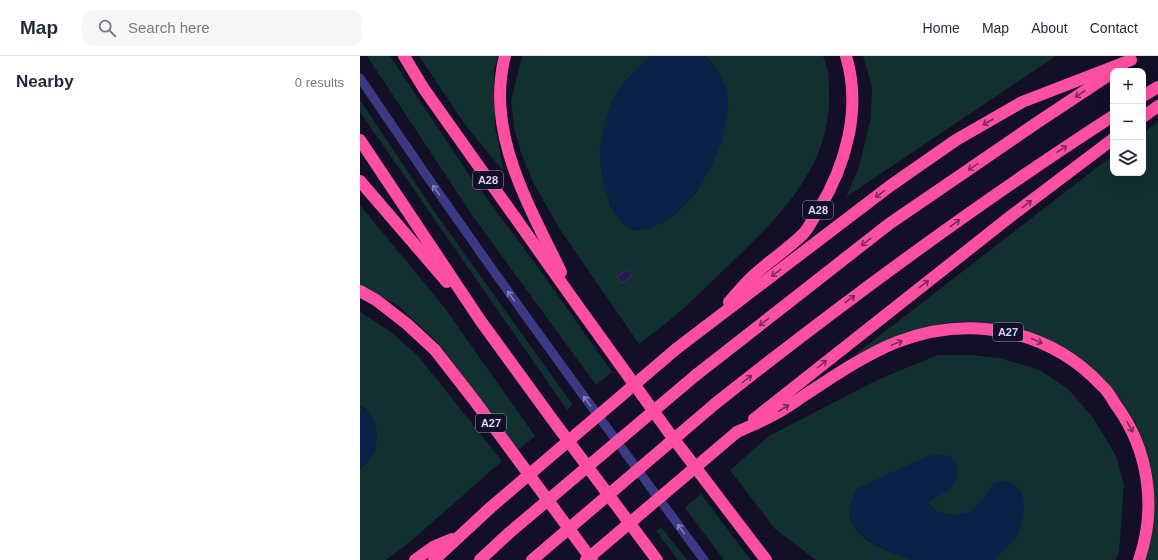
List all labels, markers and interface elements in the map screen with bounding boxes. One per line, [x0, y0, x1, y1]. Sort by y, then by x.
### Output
search box [82, 10, 362, 46]
text: Map [20, 17, 58, 38]
icon: search [96, 17, 118, 39]
text: Search here [128, 19, 210, 36]
text: Home [923, 20, 960, 36]
text: Map [982, 20, 1009, 36]
text: About [1031, 20, 1068, 36]
text: Contact [1090, 20, 1138, 36]
map controls [1110, 68, 1146, 176]
button: + [1110, 68, 1146, 104]
text: Nearby [16, 72, 74, 91]
text: 0 results [295, 75, 344, 90]
one-way arrow [1075, 90, 1086, 98]
button: − [1110, 104, 1146, 140]
one-way arrow [982, 118, 994, 126]
button: layers [1110, 140, 1146, 176]
one-way arrow [1056, 145, 1067, 153]
one-way arrow [967, 163, 978, 171]
road number: A28 [473, 171, 503, 189]
one-way arrow [432, 185, 440, 196]
one-way arrow [875, 190, 886, 198]
one-way arrow [1021, 200, 1032, 208]
road number: A28 [803, 201, 833, 219]
one-way arrow [949, 219, 960, 227]
one-way arrow [861, 237, 872, 246]
one-way arrow [771, 269, 782, 277]
one-way arrow [919, 279, 930, 288]
one-way arrow [507, 291, 515, 302]
one-way arrow [844, 295, 855, 304]
one-way arrow [759, 317, 770, 326]
road number: A27 [993, 323, 1023, 341]
one-way arrow [1030, 338, 1042, 345]
one-way arrow [890, 339, 902, 347]
one-way arrow [817, 360, 828, 369]
one-way arrow [741, 375, 752, 383]
one-way arrow [583, 396, 591, 407]
one-way arrow [778, 404, 789, 412]
road number: A27 [476, 414, 506, 432]
one-way arrow [1126, 421, 1134, 433]
one-way arrow [677, 523, 685, 534]

